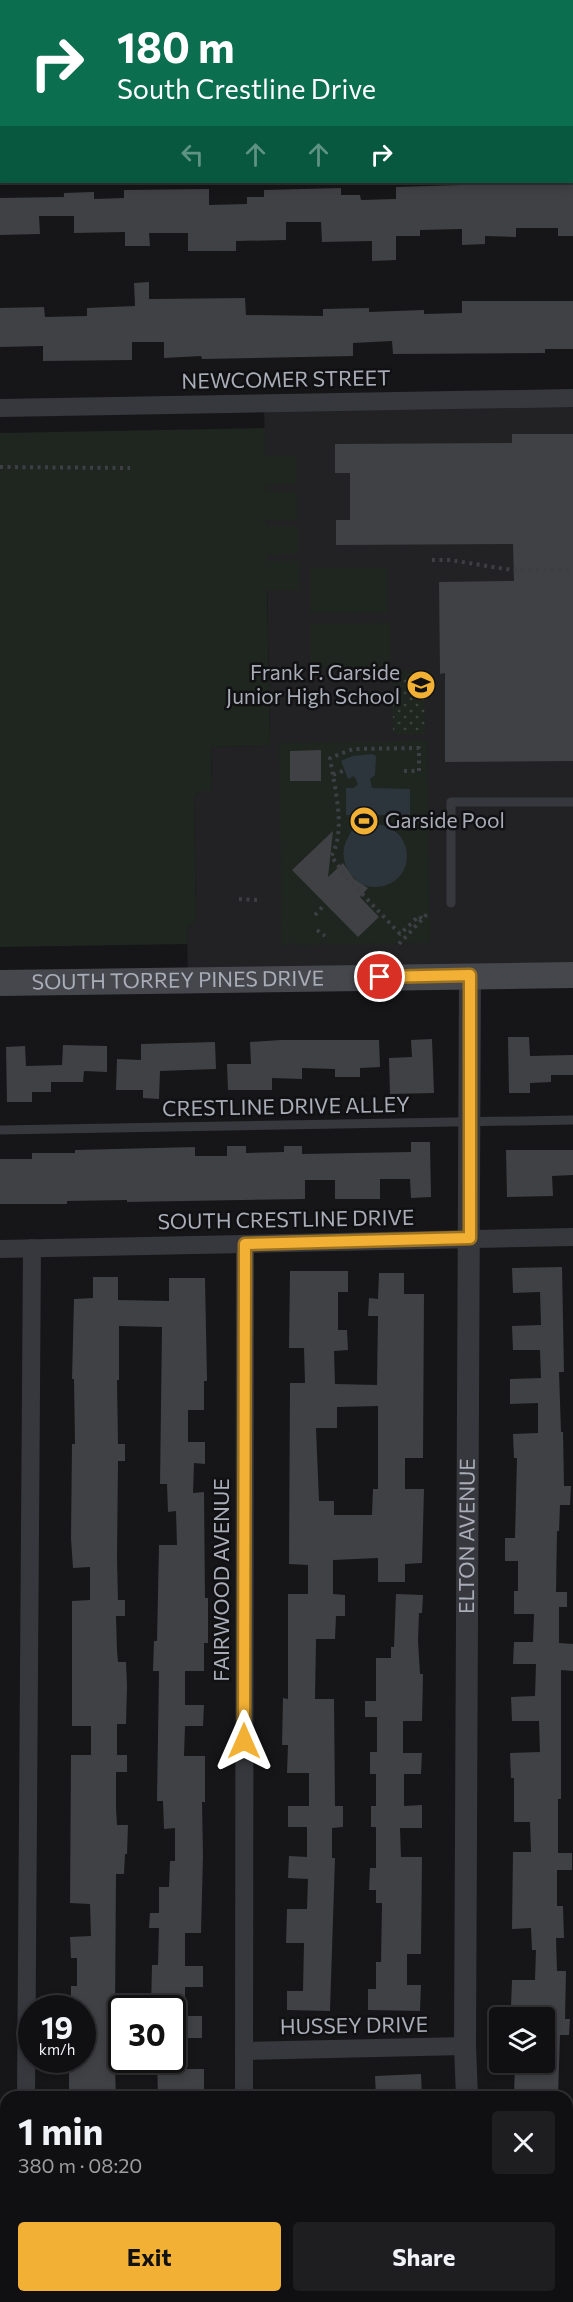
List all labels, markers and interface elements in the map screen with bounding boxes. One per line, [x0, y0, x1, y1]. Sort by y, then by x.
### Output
text: 180 m [117, 20, 235, 72]
icon: right [18, 24, 96, 102]
text: South Crestline Drive [117, 72, 376, 105]
icon: left [176, 138, 209, 171]
icon: ahead [239, 138, 272, 171]
icon: ahead [302, 138, 335, 171]
icon: right [365, 138, 398, 171]
street label: NEWCOMER STREET [181, 364, 391, 393]
place label: Frank F. Garside Junior High School [226, 659, 400, 708]
school or university icon: Frank F. Garside Junior High School [405, 669, 437, 701]
sports icon: Garside Pool [348, 805, 380, 837]
place label: Garside Pool [385, 807, 505, 832]
pin [354, 951, 405, 1002]
icon: arrive [363, 960, 396, 993]
street label: SOUTH TORREY PINES DRIVE [32, 964, 324, 994]
street label: CRESTLINE DRIVE ALLEY [162, 1091, 410, 1120]
street label: SOUTH CRESTLINE DRIVE [157, 1204, 415, 1233]
street label: ELTON AVENUE [453, 1458, 479, 1614]
street label: FAIRWOOD AVENUE [208, 1478, 233, 1682]
position arrow [212, 1709, 276, 1773]
speed limit sign: 30 [108, 1995, 186, 2073]
map controls [489, 2007, 555, 2073]
button: layers [489, 2007, 555, 2073]
text: 19 [41, 2008, 73, 2045]
street label: HUSSEY DRIVE [280, 2011, 428, 2038]
text: km/h [39, 2040, 75, 2058]
text: 1 min [18, 2108, 103, 2152]
button: close [492, 2111, 555, 2174]
text: 380 m · 08:20 [18, 2153, 142, 2177]
button: Exit [18, 2222, 281, 2291]
button: Share [293, 2222, 555, 2291]

